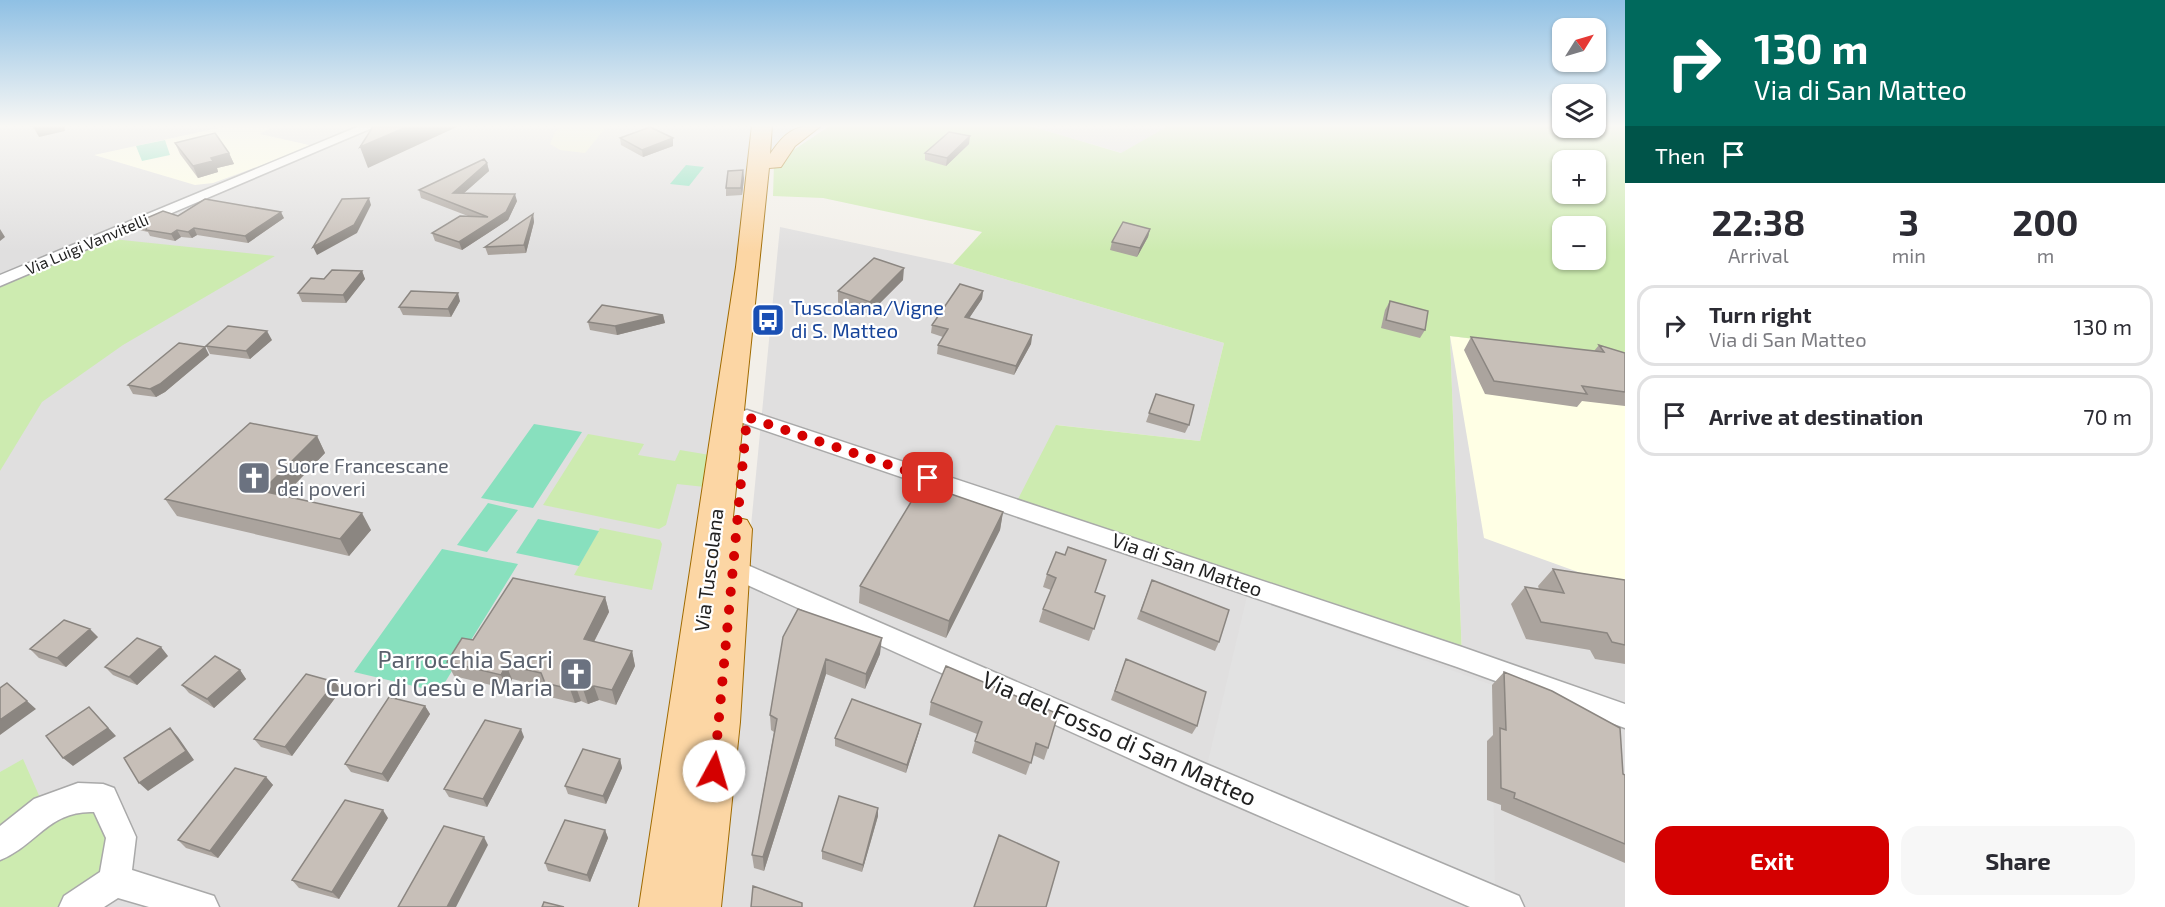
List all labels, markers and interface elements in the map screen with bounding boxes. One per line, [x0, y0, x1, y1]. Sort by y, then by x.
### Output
north arrow [1552, 18, 1606, 72]
map controls [1552, 18, 1606, 270]
text: 130 m [1754, 22, 1869, 72]
icon: right [1655, 24, 1733, 102]
text: Via di San Matteo [1754, 73, 1967, 105]
button: layers [1552, 84, 1606, 138]
icon: arrive [1717, 138, 1750, 171]
text: Then [1655, 142, 1705, 168]
button: + [1552, 150, 1606, 204]
text: 22:38 [1711, 200, 1805, 243]
text: 3 [1899, 200, 1919, 243]
text: 200 [2012, 200, 2079, 243]
street label: Via Luigi Vanvitelli [23, 209, 151, 278]
button: − [1552, 216, 1606, 270]
text: Arrival [1728, 243, 1789, 267]
text: min [1892, 243, 1926, 267]
text: m [2037, 243, 2054, 267]
place label: Tuscolana/Vigne di S. Matteo [791, 295, 944, 342]
text: Turn right [1709, 301, 1811, 327]
bus stop icon: Tuscolana/Vigne di S. Matteo [750, 302, 786, 338]
icon: right [1658, 309, 1691, 342]
text: 130 m [2074, 313, 2132, 339]
text: Via di San Matteo [1709, 327, 1867, 351]
icon: arrive [1658, 399, 1691, 432]
text: Arrive at destination [1709, 403, 1923, 429]
text: 70 m [2083, 403, 2132, 429]
pin [902, 452, 953, 503]
place label: Suore Francescane dei poveri [277, 453, 449, 500]
church icon: Suore Francescane dei poveri [236, 460, 272, 496]
icon: arrive [911, 461, 944, 494]
street label: Via Tuscolana [689, 507, 727, 633]
street label: Via di San Matteo [1109, 527, 1266, 601]
place label: Parrocchia Sacri Cuori di Gesù e Maria [326, 644, 553, 701]
church icon: Parrocchia Sacri Cuori di Gesù e Maria [558, 656, 594, 692]
street label: Via del Fosso di San Matteo [978, 664, 1261, 811]
position arrow [682, 739, 746, 803]
button: Exit [1655, 826, 1889, 895]
button: Share [1901, 826, 2135, 895]

